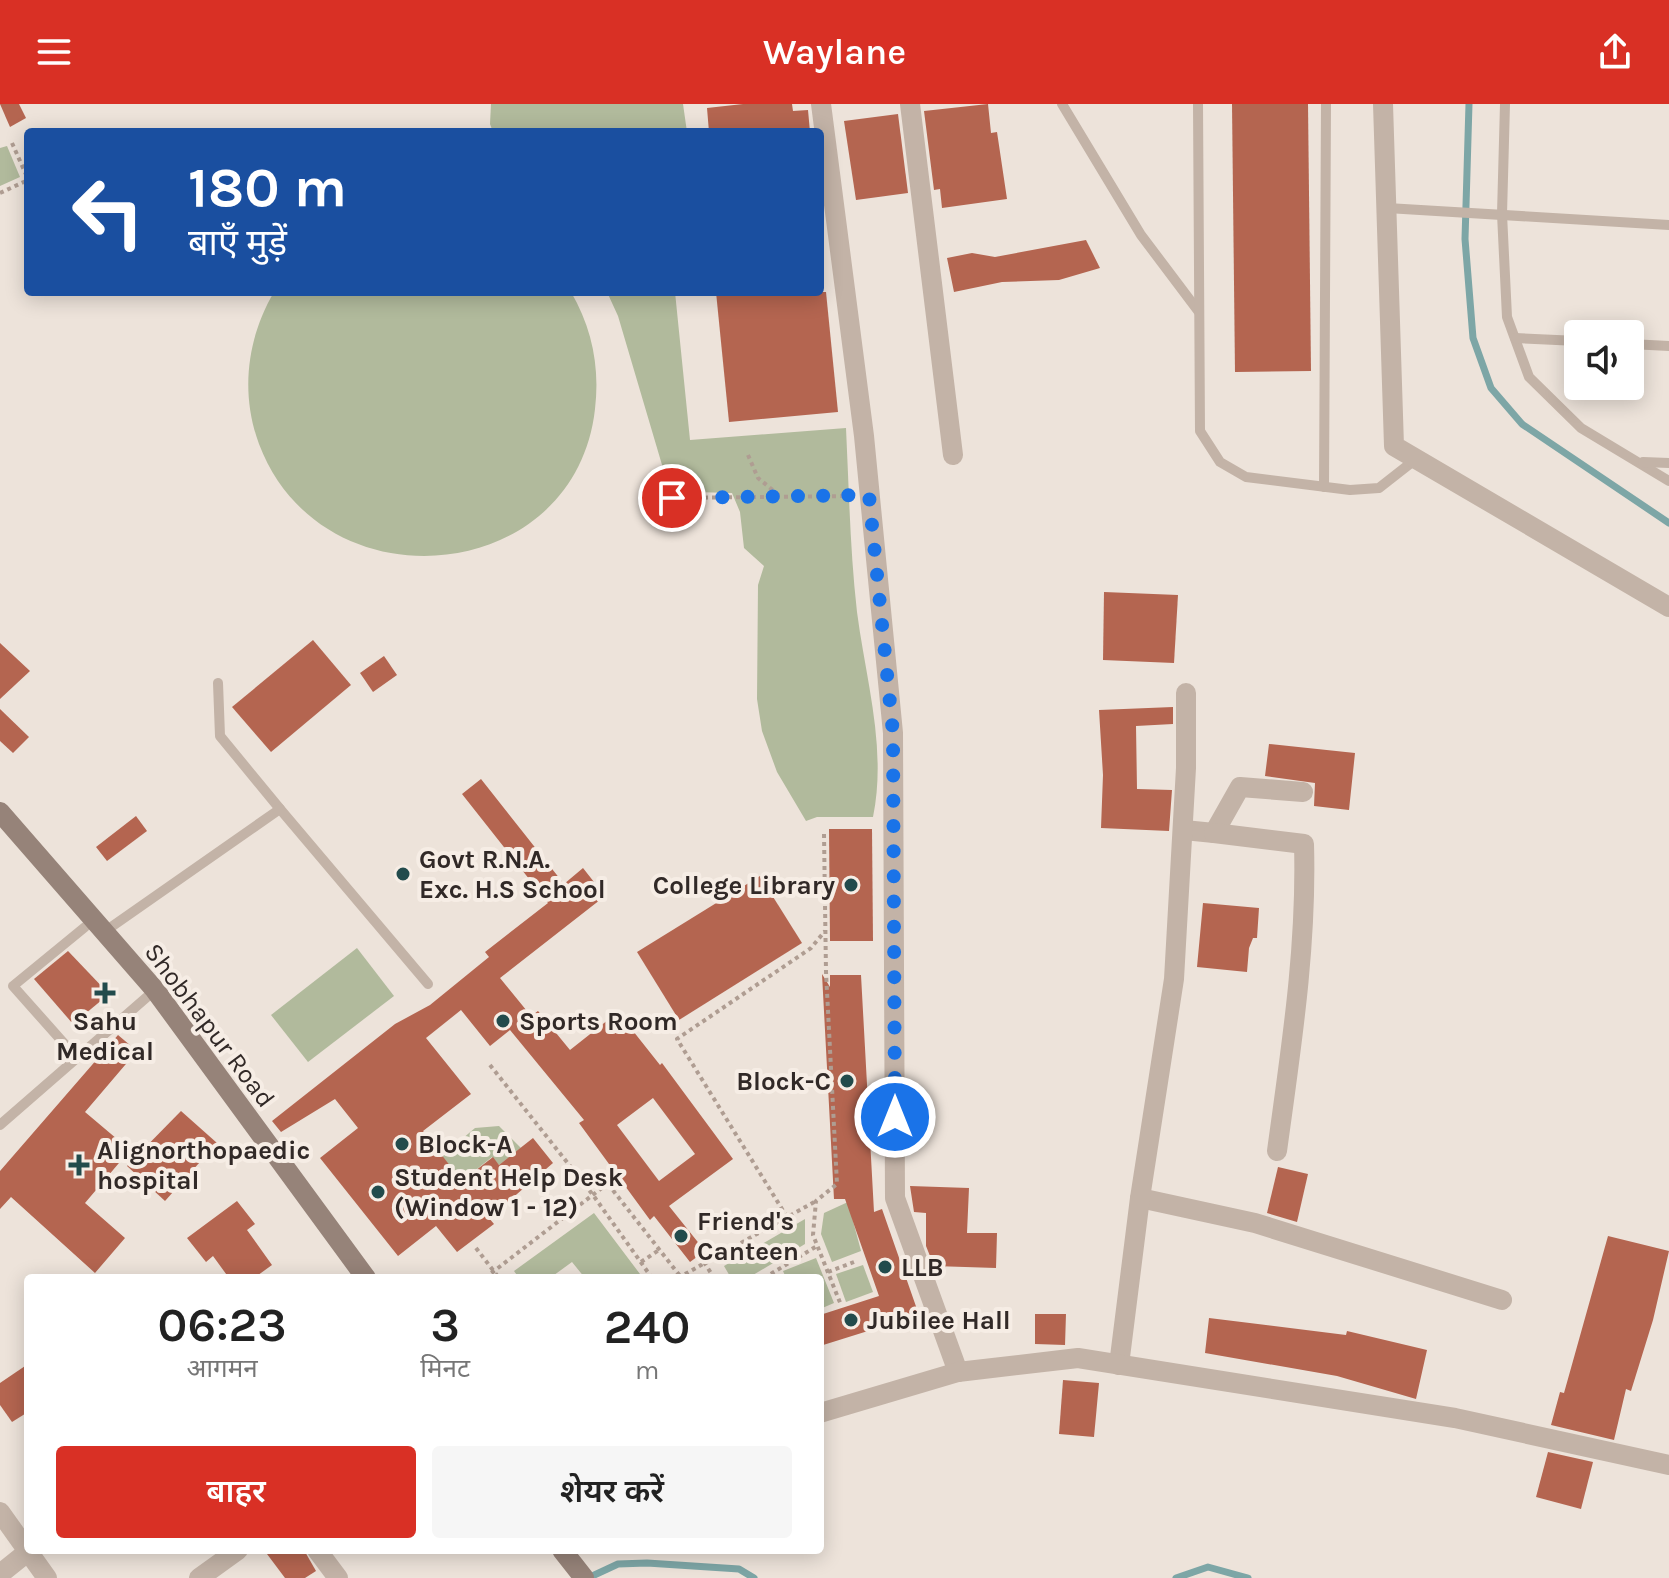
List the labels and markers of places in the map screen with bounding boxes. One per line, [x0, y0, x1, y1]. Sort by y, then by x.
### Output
pin [638, 464, 706, 532]
place label: Govt R.N.A. Exc. H.S School [419, 844, 606, 905]
marker: Govt R.N.A. Exc. H.S School [394, 865, 412, 883]
place label: College Library [653, 870, 835, 901]
marker: College Library [842, 876, 860, 894]
marker: Sahu Medical [96, 984, 114, 1002]
place label: Sahu Medical [56, 1006, 154, 1067]
place label: Sports Room [519, 1006, 678, 1037]
marker: Sports Room [494, 1012, 512, 1030]
place label: Block-C [736, 1066, 831, 1097]
marker: Block-C [838, 1072, 856, 1090]
place label: Block-A [418, 1129, 513, 1160]
place label: Alignorthopaedic hospital [97, 1135, 310, 1196]
marker: Block-A [393, 1135, 411, 1153]
marker: Alignorthopaedic hospital [68, 1154, 90, 1176]
place label: Student Help Desk (Window 1 - 12) [394, 1162, 623, 1223]
marker: Student Help Desk (Window 1 - 12) [369, 1183, 387, 1201]
place label: Friend's Canteen [697, 1206, 799, 1267]
marker: Friend's Canteen [672, 1227, 690, 1245]
place label: LLB [901, 1252, 944, 1283]
marker: LLB [876, 1258, 894, 1276]
place label: Jubilee Hall [867, 1305, 1011, 1336]
marker: Jubilee Hall [842, 1311, 860, 1329]

